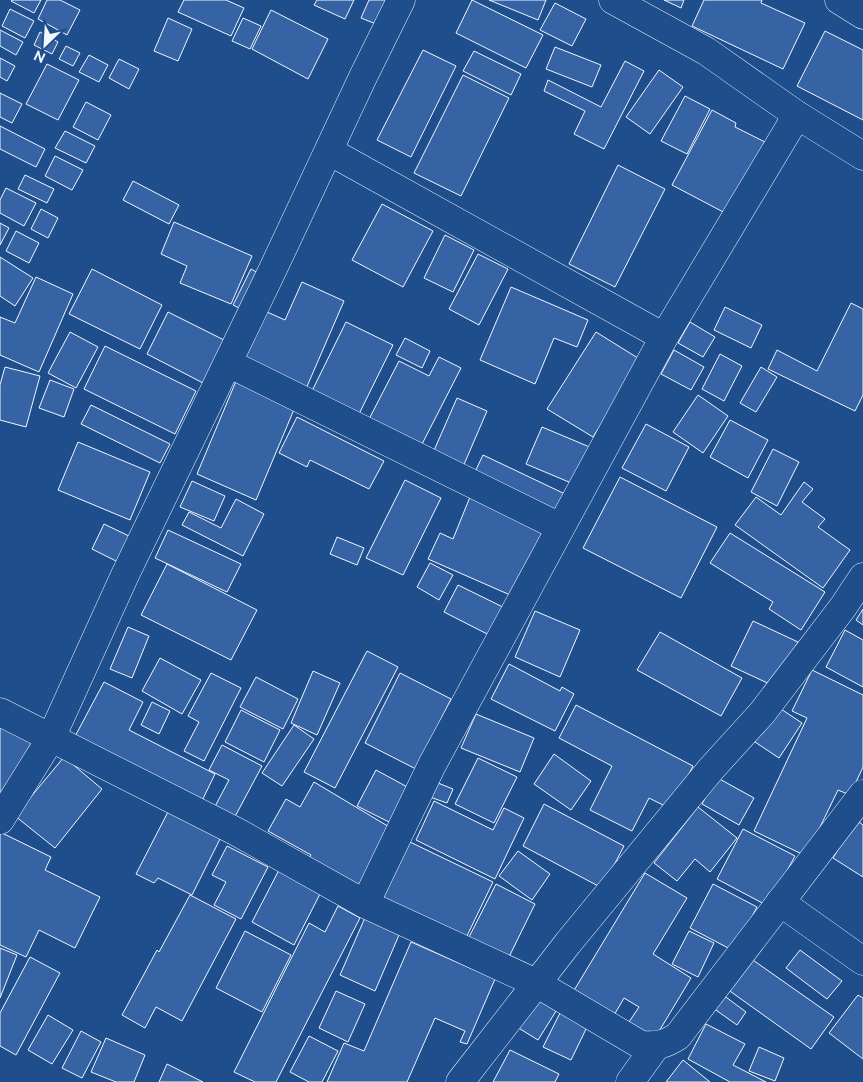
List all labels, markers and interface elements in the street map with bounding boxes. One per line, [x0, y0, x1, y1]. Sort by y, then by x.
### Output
north arrow [20, 20, 70, 70]
text: N [31, 47, 48, 66]

